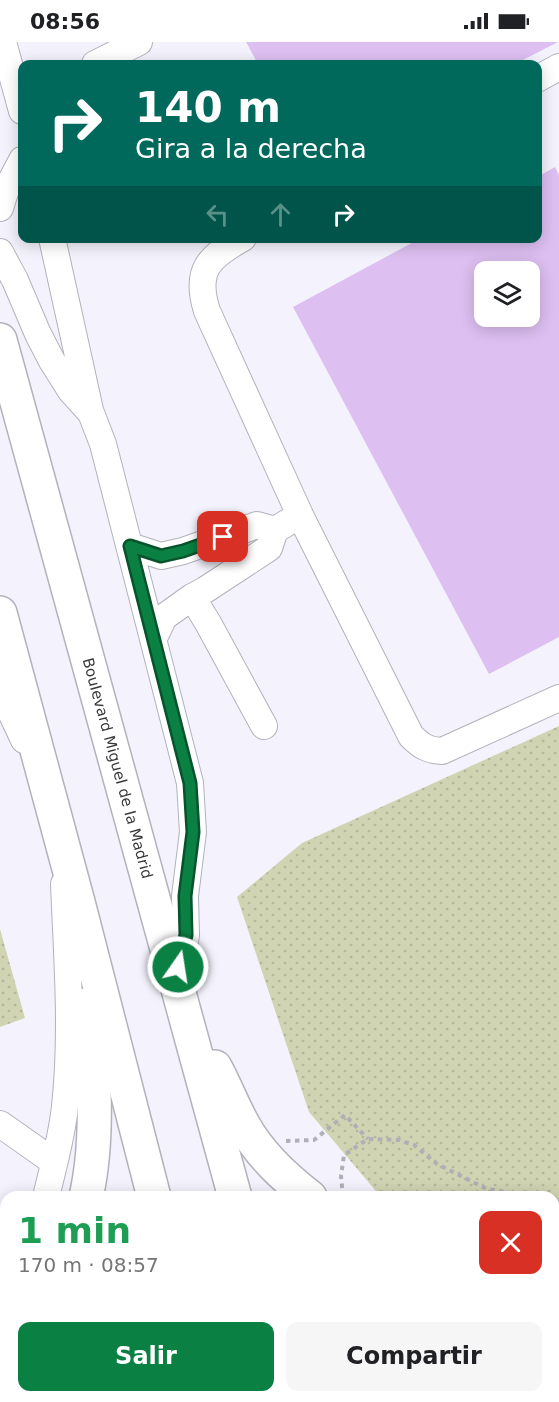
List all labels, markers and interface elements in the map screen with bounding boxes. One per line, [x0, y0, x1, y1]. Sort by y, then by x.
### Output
text: 08:56 [30, 9, 100, 34]
text: 140 m [135, 83, 281, 132]
icon: right [36, 84, 114, 162]
text: Gira a la derecha [135, 133, 367, 164]
icon: left [201, 198, 234, 231]
icon: ahead [264, 198, 297, 231]
icon: right [327, 198, 360, 231]
map controls [474, 261, 540, 327]
button: layers [474, 261, 540, 327]
pin [197, 511, 248, 562]
icon: arrive [206, 520, 239, 553]
street label: Boulevard Miguel de la Madrid [79, 656, 156, 881]
position arrow [146, 935, 210, 999]
text: 1 min [18, 1210, 131, 1251]
button: close [479, 1211, 542, 1274]
text: 170 m · 08:57 [18, 1253, 159, 1277]
button: Salir [18, 1322, 274, 1391]
button: Compartir [286, 1322, 542, 1391]

